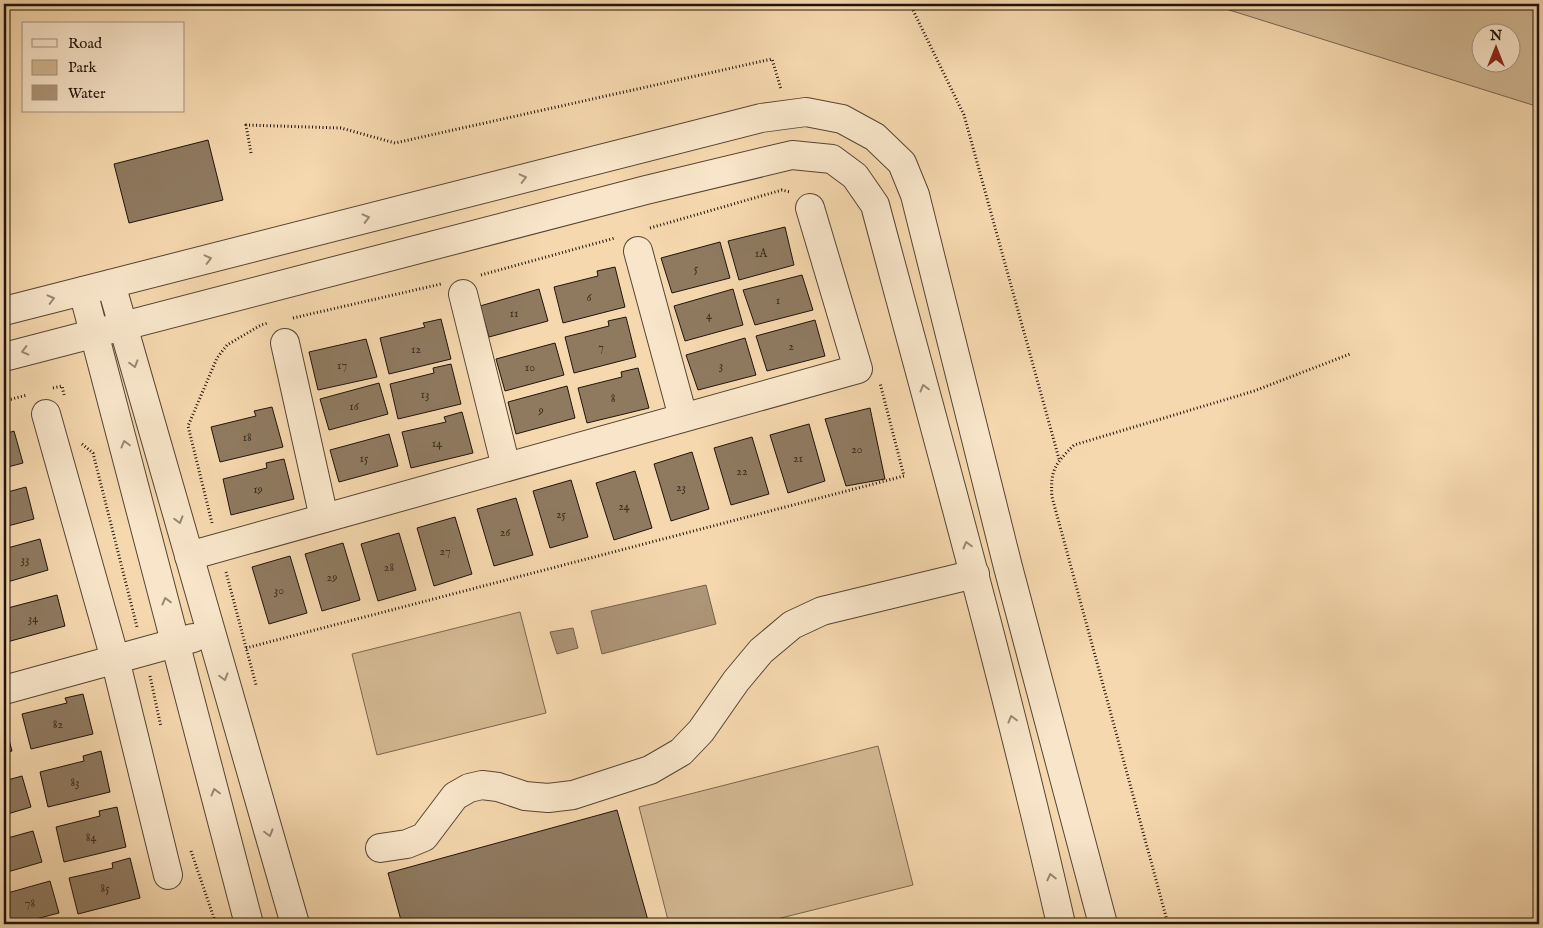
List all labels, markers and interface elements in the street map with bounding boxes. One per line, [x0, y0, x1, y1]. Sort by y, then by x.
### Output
legend [22, 22, 185, 112]
north arrow [1470, 22, 1520, 72]
text: N [1489, 27, 1502, 45]
text: Road [68, 34, 103, 53]
text: Park [68, 58, 98, 77]
text: Water [68, 84, 106, 103]
one-way arrow [519, 173, 528, 184]
one-way arrow [361, 214, 369, 224]
house number: 1A [755, 246, 768, 261]
one-way arrow [204, 254, 213, 265]
house number: 5 [694, 261, 699, 276]
house number: 6 [586, 290, 592, 305]
house number: 1 [776, 293, 780, 308]
one-way arrow [46, 294, 55, 305]
house number: 11 [510, 306, 518, 321]
house number: 4 [706, 308, 712, 323]
house number: 2 [788, 339, 794, 354]
house number: 7 [598, 340, 604, 355]
house number: 12 [411, 342, 421, 357]
one-way arrow [21, 345, 30, 356]
house number: 17 [337, 358, 347, 373]
house number: 3 [719, 358, 723, 373]
one-way arrow [129, 360, 139, 368]
house number: 10 [525, 360, 535, 375]
one-way arrow [919, 383, 930, 392]
house number: 13 [421, 387, 429, 402]
house number: 8 [611, 391, 616, 406]
house number: 16 [349, 399, 360, 414]
house number: 9 [537, 403, 544, 418]
house number: 18 [242, 430, 252, 445]
house number: 14 [432, 436, 442, 451]
one-way arrow [120, 440, 130, 448]
house number: 20 [851, 442, 863, 457]
house number: 15 [360, 451, 369, 466]
house number: 21 [793, 451, 803, 466]
house number: 22 [736, 464, 748, 479]
house number: 23 [676, 480, 686, 495]
house number: 19 [253, 482, 263, 497]
house number: 24 [618, 499, 630, 514]
house number: 25 [556, 507, 567, 522]
one-way arrow [173, 516, 184, 525]
house number: 26 [500, 525, 511, 540]
one-way arrow [962, 541, 972, 549]
house number: 27 [439, 544, 451, 559]
house number: 33 [21, 552, 29, 567]
house number: 28 [384, 560, 394, 575]
house number: 29 [327, 570, 337, 585]
house number: 30 [274, 583, 284, 598]
one-way arrow [161, 598, 171, 606]
house number: 34 [28, 611, 38, 626]
one-way arrow [218, 672, 228, 680]
one-way arrow [1007, 714, 1018, 723]
house number: 82 [53, 717, 64, 732]
house number: 83 [70, 775, 80, 790]
one-way arrow [210, 788, 221, 797]
one-way arrow [263, 828, 273, 836]
house number: 84 [86, 830, 96, 845]
one-way arrow [1046, 872, 1057, 881]
house number: 85 [100, 881, 110, 896]
house number: 78 [25, 896, 35, 911]

